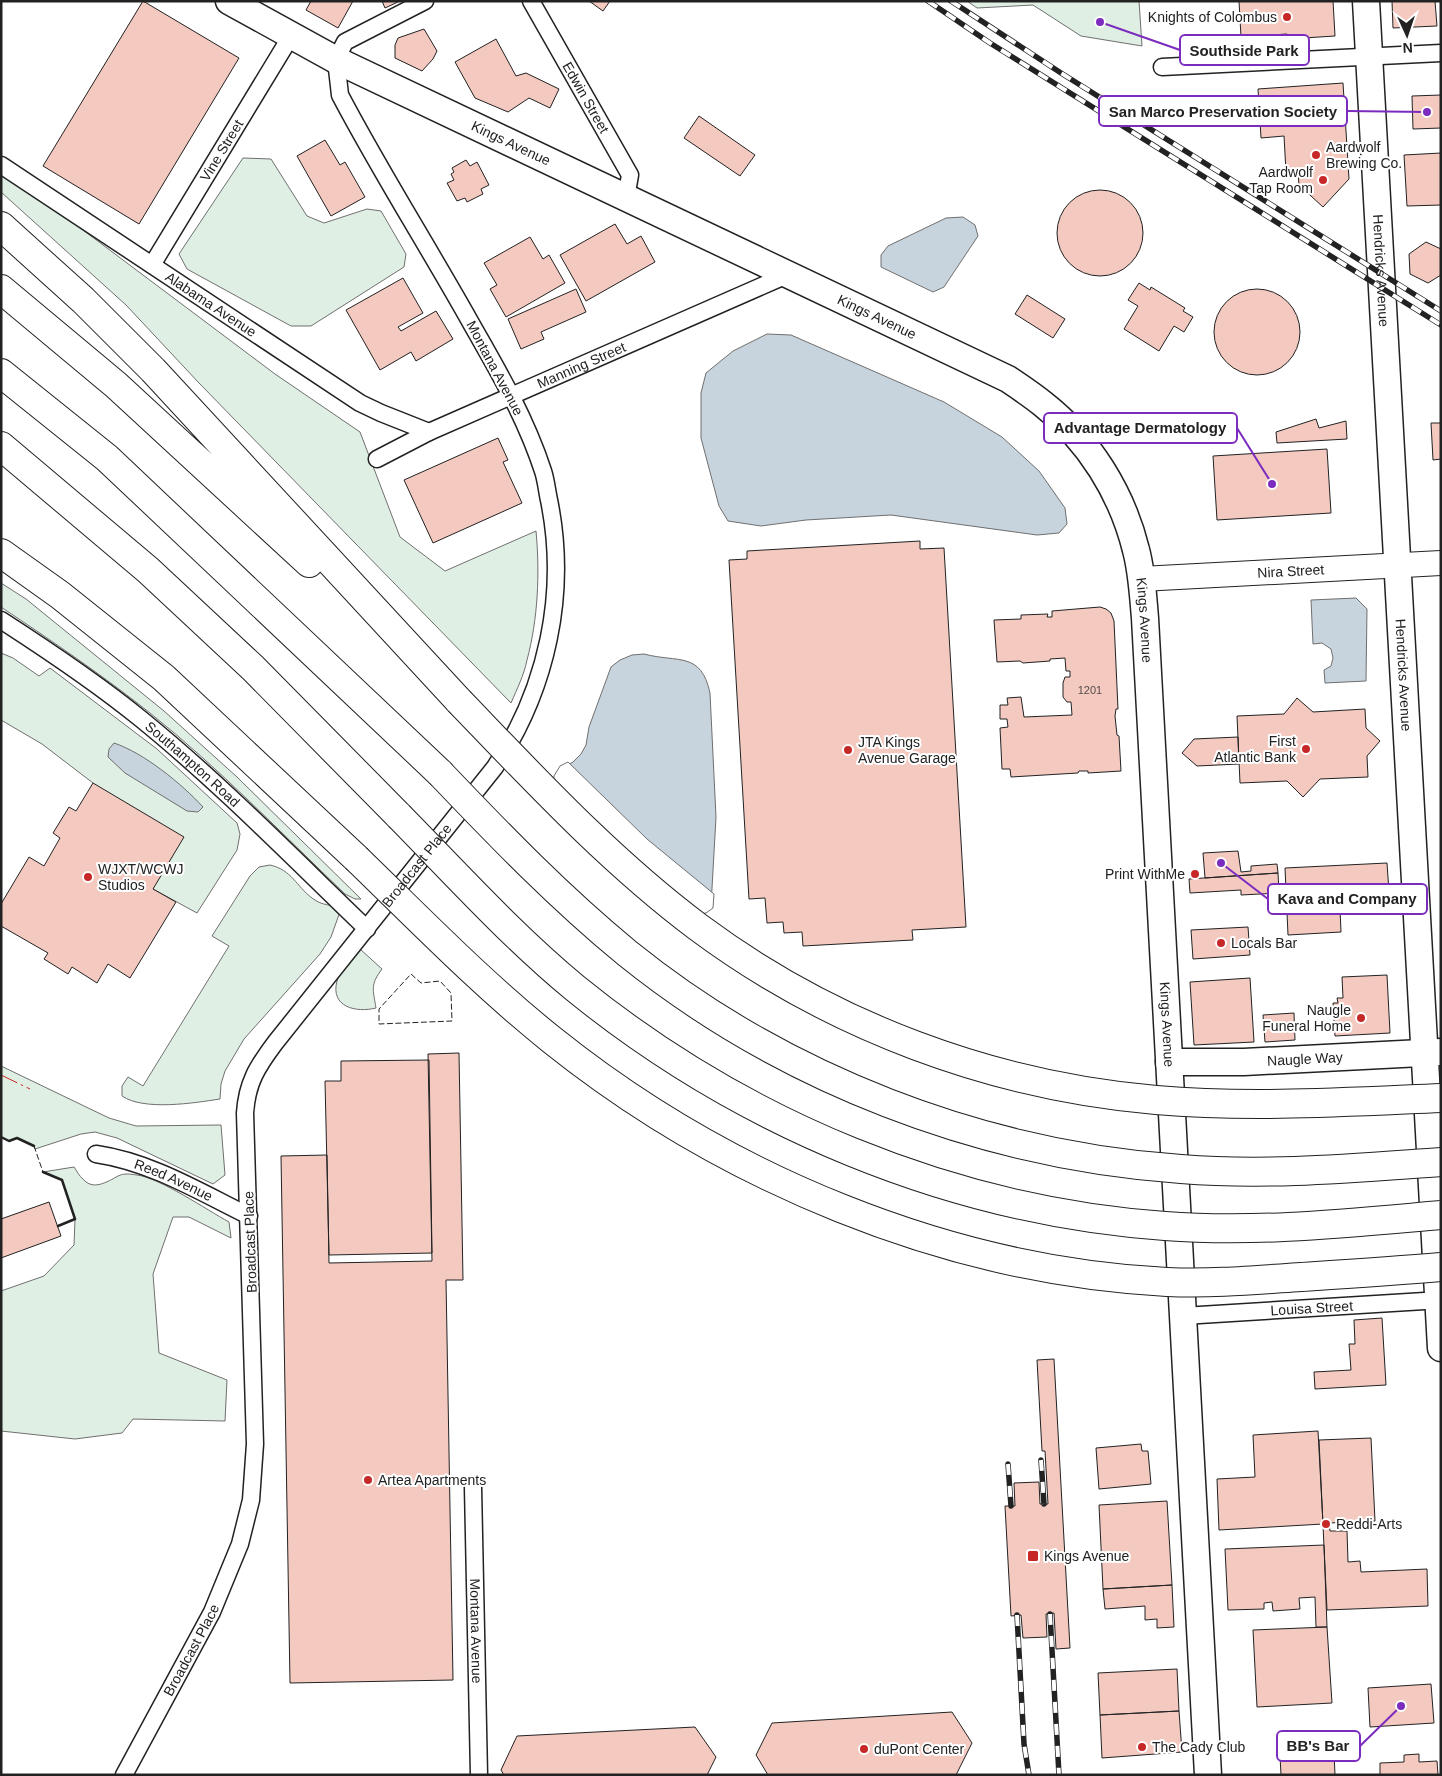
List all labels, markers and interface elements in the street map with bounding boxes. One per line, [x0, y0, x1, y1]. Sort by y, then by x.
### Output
place label: Knights of Colombus [1148, 9, 1277, 25]
north arrow [1382, 10, 1432, 60]
marker: Knights of Colombus [1281, 11, 1293, 23]
callout: Southside Park [1180, 35, 1309, 65]
text: N [1402, 40, 1413, 56]
text: Southside Park [1189, 42, 1299, 59]
street label: Edwin Street [559, 59, 613, 136]
callout: San Marco Preservation Society [1099, 96, 1347, 126]
text: San Marco Preservation Society [1109, 103, 1338, 120]
street label: Vine Street [197, 117, 246, 184]
street label: Kings Avenue [469, 118, 553, 169]
place label: Aardwolf Brewing Co. [1326, 139, 1402, 171]
marker: Aardwolf Brewing Co. [1310, 149, 1322, 161]
place label: Aardwolf Tap Room [1249, 164, 1313, 196]
marker: Aardwolf Tap Room [1317, 174, 1329, 186]
street label: Hendricks Avenue [1370, 214, 1392, 328]
street label: Alabama Avenue [163, 268, 260, 340]
street label: Kings Avenue [835, 291, 919, 342]
street label: Montana Avenue [463, 318, 527, 418]
street label: Manning Street [535, 339, 628, 392]
callout: Advantage Dermatology [1044, 413, 1237, 443]
text: Advantage Dermatology [1054, 419, 1227, 436]
street label: Nira Street [1257, 561, 1325, 581]
street label: Kings Avenue [1133, 577, 1155, 663]
street label: Hendricks Avenue [1392, 618, 1415, 732]
house number: 1201 [1078, 684, 1102, 696]
street label: Southampton Road [142, 718, 243, 810]
place label: First Atlantic Bank [1214, 733, 1297, 765]
place label: JTA Kings Avenue Garage [858, 734, 956, 766]
marker: First Atlantic Bank [1300, 743, 1312, 755]
marker: JTA Kings Avenue Garage [842, 744, 854, 756]
street label: Broadcast Place [378, 820, 455, 910]
place label: WJXT/WCWJ Studios [98, 861, 184, 893]
place label: Print WithMe [1105, 866, 1185, 882]
marker: Print WithMe [1189, 868, 1201, 880]
marker: WJXT/WCWJ Studios [82, 871, 94, 883]
callout: Kava and Company [1268, 884, 1427, 914]
text: Kava and Company [1277, 890, 1417, 907]
place label: Locals Bar [1231, 935, 1297, 951]
marker: Locals Bar [1215, 937, 1227, 949]
street label: Kings Avenue [1157, 981, 1177, 1068]
place label: Naugle Funeral Home [1262, 1002, 1351, 1034]
marker: Naugle Funeral Home [1355, 1012, 1367, 1024]
street label: Naugle Way [1267, 1049, 1343, 1069]
street label: Reed Avenue [132, 1156, 215, 1204]
street label: Broadcast Place [240, 1191, 260, 1293]
street label: Louisa Street [1270, 1297, 1354, 1319]
place label: Artea Apartments [378, 1472, 486, 1488]
marker: Artea Apartments [362, 1474, 374, 1486]
place label: Reddi-Arts [1336, 1516, 1402, 1532]
marker: Reddi-Arts [1320, 1518, 1332, 1530]
place label: Kings Avenue [1044, 1548, 1130, 1564]
marker: Kings Avenue [1026, 1549, 1040, 1563]
street label: Montana Avenue [467, 1578, 485, 1684]
street label: Broadcast Place [160, 1602, 222, 1699]
callout: BB's Bar [1277, 1731, 1360, 1761]
text: BB's Bar [1287, 1737, 1350, 1754]
place label: The Cady Club [1152, 1739, 1246, 1755]
place label: duPont Center [874, 1741, 965, 1757]
marker: The Cady Club [1136, 1741, 1148, 1753]
marker: duPont Center [858, 1743, 870, 1755]

